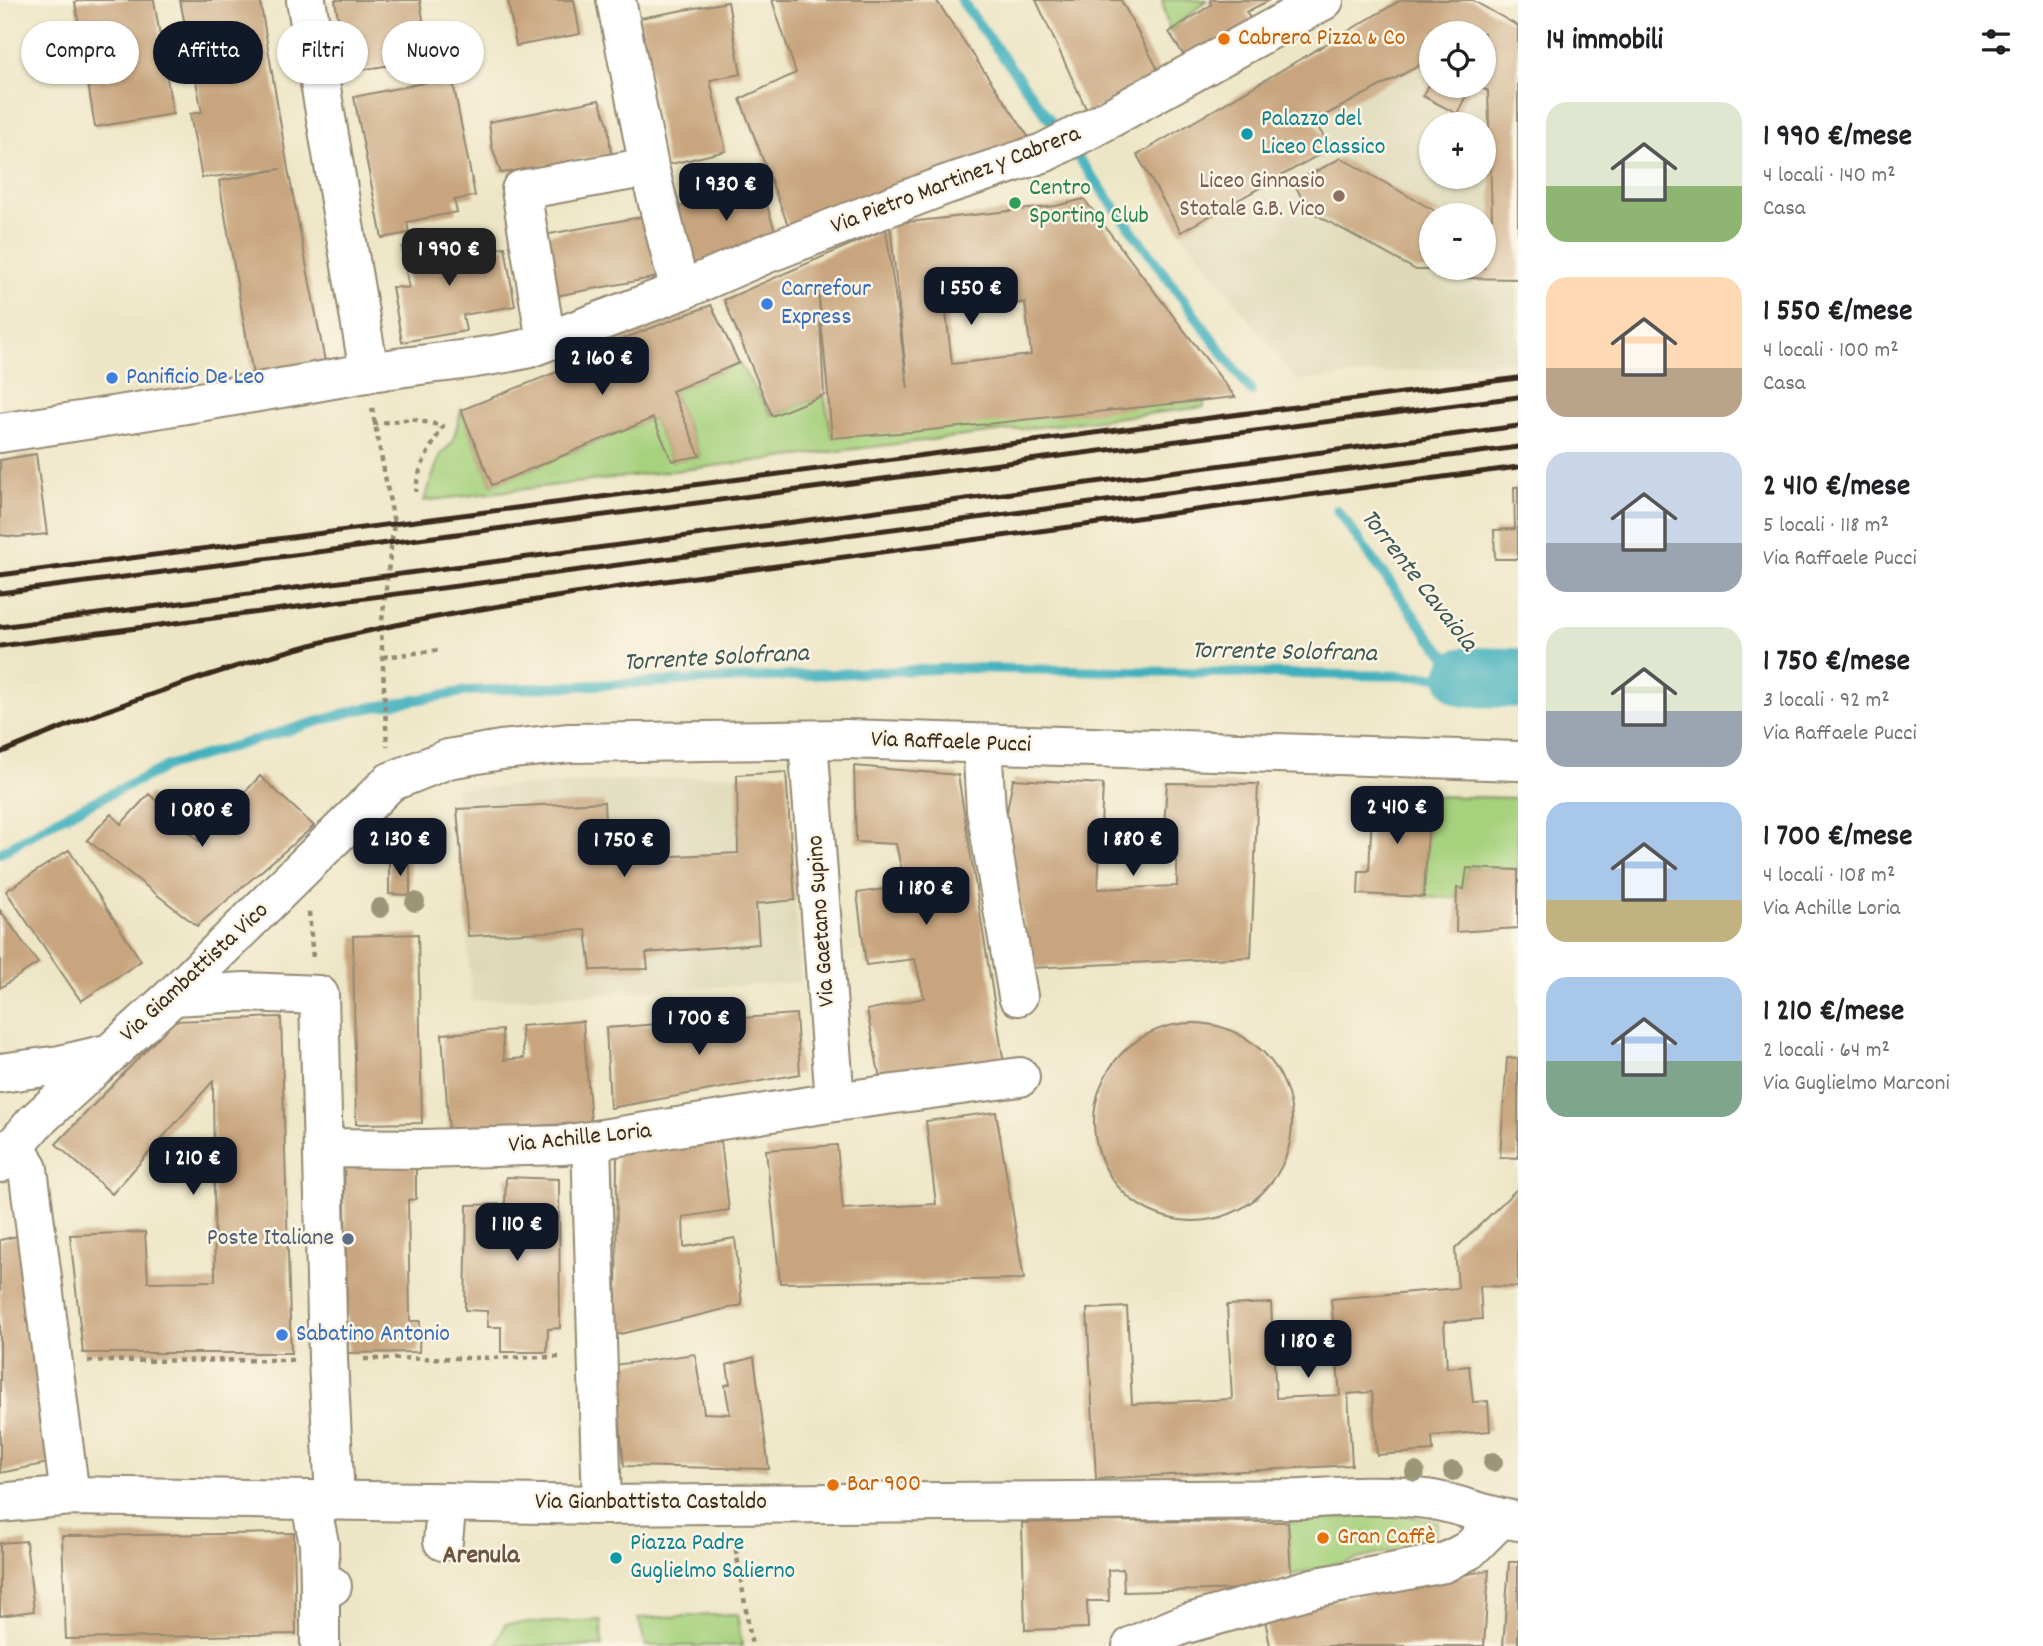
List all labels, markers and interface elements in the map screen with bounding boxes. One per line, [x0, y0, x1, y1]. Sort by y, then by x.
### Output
chip: Compra [21, 21, 139, 84]
chip: Affitta [153, 21, 263, 84]
chip: Filtri [277, 21, 368, 84]
chip: Nuovo [382, 21, 484, 84]
map controls [1419, 21, 1496, 280]
button: locate [1419, 21, 1496, 98]
text: 14 immobili [1546, 21, 1663, 64]
place label: Cabrera Pizza & Co [1238, 22, 1406, 56]
icon: filters [1977, 23, 2015, 61]
marker: Cabrera Pizza & Co [1216, 31, 1232, 47]
place label: Palazzo del Liceo Classico [1261, 103, 1385, 165]
button: + [1419, 112, 1496, 189]
street label: Via Pietro Martinez y Cabrera [826, 117, 1086, 244]
text: 1 990 €/mese [1763, 117, 1912, 160]
marker: Palazzo del Liceo Classico [1239, 126, 1255, 142]
icon: home [1602, 130, 1686, 214]
text: 4 locali · 140 m² [1763, 160, 1896, 193]
pin: 1 930 € [661, 164, 791, 223]
place label: Liceo Ginnasio Statale G.B. Vico [1179, 165, 1325, 227]
text: 1 930 € [695, 169, 757, 202]
place label: Centro Sporting Club [1029, 172, 1149, 234]
marker: Liceo Ginnasio Statale G.B. Vico [1331, 188, 1347, 204]
text: Casa [1763, 193, 1806, 226]
marker: Centro Sporting Club [1007, 195, 1023, 211]
button: − [1419, 203, 1496, 280]
pin: 1 990 € [384, 229, 514, 288]
text: 1 990 € [418, 234, 480, 267]
pin: 1 550 € [906, 268, 1036, 327]
place label: Carrefour Express [781, 273, 871, 335]
text: 1 550 € [940, 273, 1002, 306]
text: 1 550 €/mese [1763, 292, 1912, 335]
marker: Carrefour Express [759, 296, 775, 312]
icon: home [1602, 305, 1686, 389]
text: 4 locali · 100 m² [1763, 335, 1899, 368]
pin: 2 160 € [537, 338, 667, 397]
text: 2 160 € [571, 343, 633, 376]
place label: Panificio De Leo [126, 361, 264, 395]
text: Casa [1763, 368, 1806, 401]
marker: Panificio De Leo [104, 370, 120, 386]
text: 2 410 €/mese [1763, 467, 1910, 510]
icon: home [1602, 480, 1686, 564]
water label: Torrente Cavaiola [1350, 502, 1487, 662]
text: 5 locali · 118 m² [1763, 510, 1889, 543]
text: Via Raffaele Pucci [1763, 543, 1917, 576]
water label: Torrente Solofrana [1191, 633, 1379, 673]
water label: Torrente Solofrana [622, 636, 811, 682]
text: 1 750 €/mese [1763, 642, 1910, 685]
icon: home [1602, 655, 1686, 739]
text: 3 locali · 92 m² [1763, 685, 1890, 718]
text: Via Raffaele Pucci [1763, 718, 1917, 751]
street label: Via Raffaele Pucci [870, 723, 1032, 763]
pin: 2 410 € [1332, 786, 1462, 846]
pin: 1 080 € [137, 790, 267, 849]
text: 2 410 € [1367, 792, 1427, 825]
text: 1 080 € [171, 795, 233, 828]
text: 1 700 €/mese [1763, 817, 1912, 860]
pin: 2 130 € [335, 818, 465, 878]
pin: 1 880 € [1068, 818, 1198, 878]
pin: 1 750 € [559, 820, 689, 879]
text: 2 130 € [369, 824, 431, 857]
text: 1 880 € [1103, 824, 1163, 857]
text: 1 750 € [594, 825, 654, 858]
icon: home [1602, 830, 1686, 914]
street label: Via Gaetano Supino [799, 834, 845, 1008]
text: 4 locali · 108 m² [1763, 860, 1895, 893]
pin: 1 180 € [861, 867, 991, 927]
text: 1 180 € [898, 873, 954, 906]
text: Via Achille Loria [1763, 893, 1900, 926]
street label: Via Giambattista Vico [113, 895, 277, 1051]
text: 1 210 €/mese [1763, 992, 1904, 1035]
pin: 1 700 € [634, 998, 764, 1057]
text: 1 700 € [668, 1003, 730, 1036]
icon: home [1602, 1005, 1686, 1089]
text: 2 locali · 64 m² [1763, 1035, 1890, 1068]
text: Via Guglielmo Marconi [1763, 1068, 1950, 1101]
street label: Via Achille Loria [507, 1115, 654, 1163]
pin: 1 210 € [128, 1138, 258, 1197]
text: 1 210 € [165, 1143, 221, 1176]
pin: 1 110 € [452, 1204, 582, 1263]
text: 1 110 € [491, 1209, 543, 1242]
place label: Poste Italiane [207, 1222, 334, 1256]
marker: Poste Italiane [340, 1231, 356, 1247]
place label: Sabatino Antonio [296, 1318, 450, 1352]
pin: 1 180 € [1243, 1320, 1373, 1380]
text: 1 180 € [1280, 1326, 1336, 1359]
marker: Sabatino Antonio [274, 1327, 290, 1343]
place label: Bar 900 [847, 1468, 921, 1502]
marker: Bar 900 [825, 1477, 841, 1493]
street label: Via Gianbattista Castaldo [535, 1486, 767, 1520]
place label: Gran Caffè [1337, 1521, 1436, 1555]
place label: Piazza Padre Guglielmo Salierno [630, 1527, 795, 1589]
marker: Gran Caffè [1315, 1530, 1331, 1546]
district label: Arenula [443, 1538, 520, 1575]
marker: Piazza Padre Guglielmo Salierno [608, 1550, 624, 1566]

